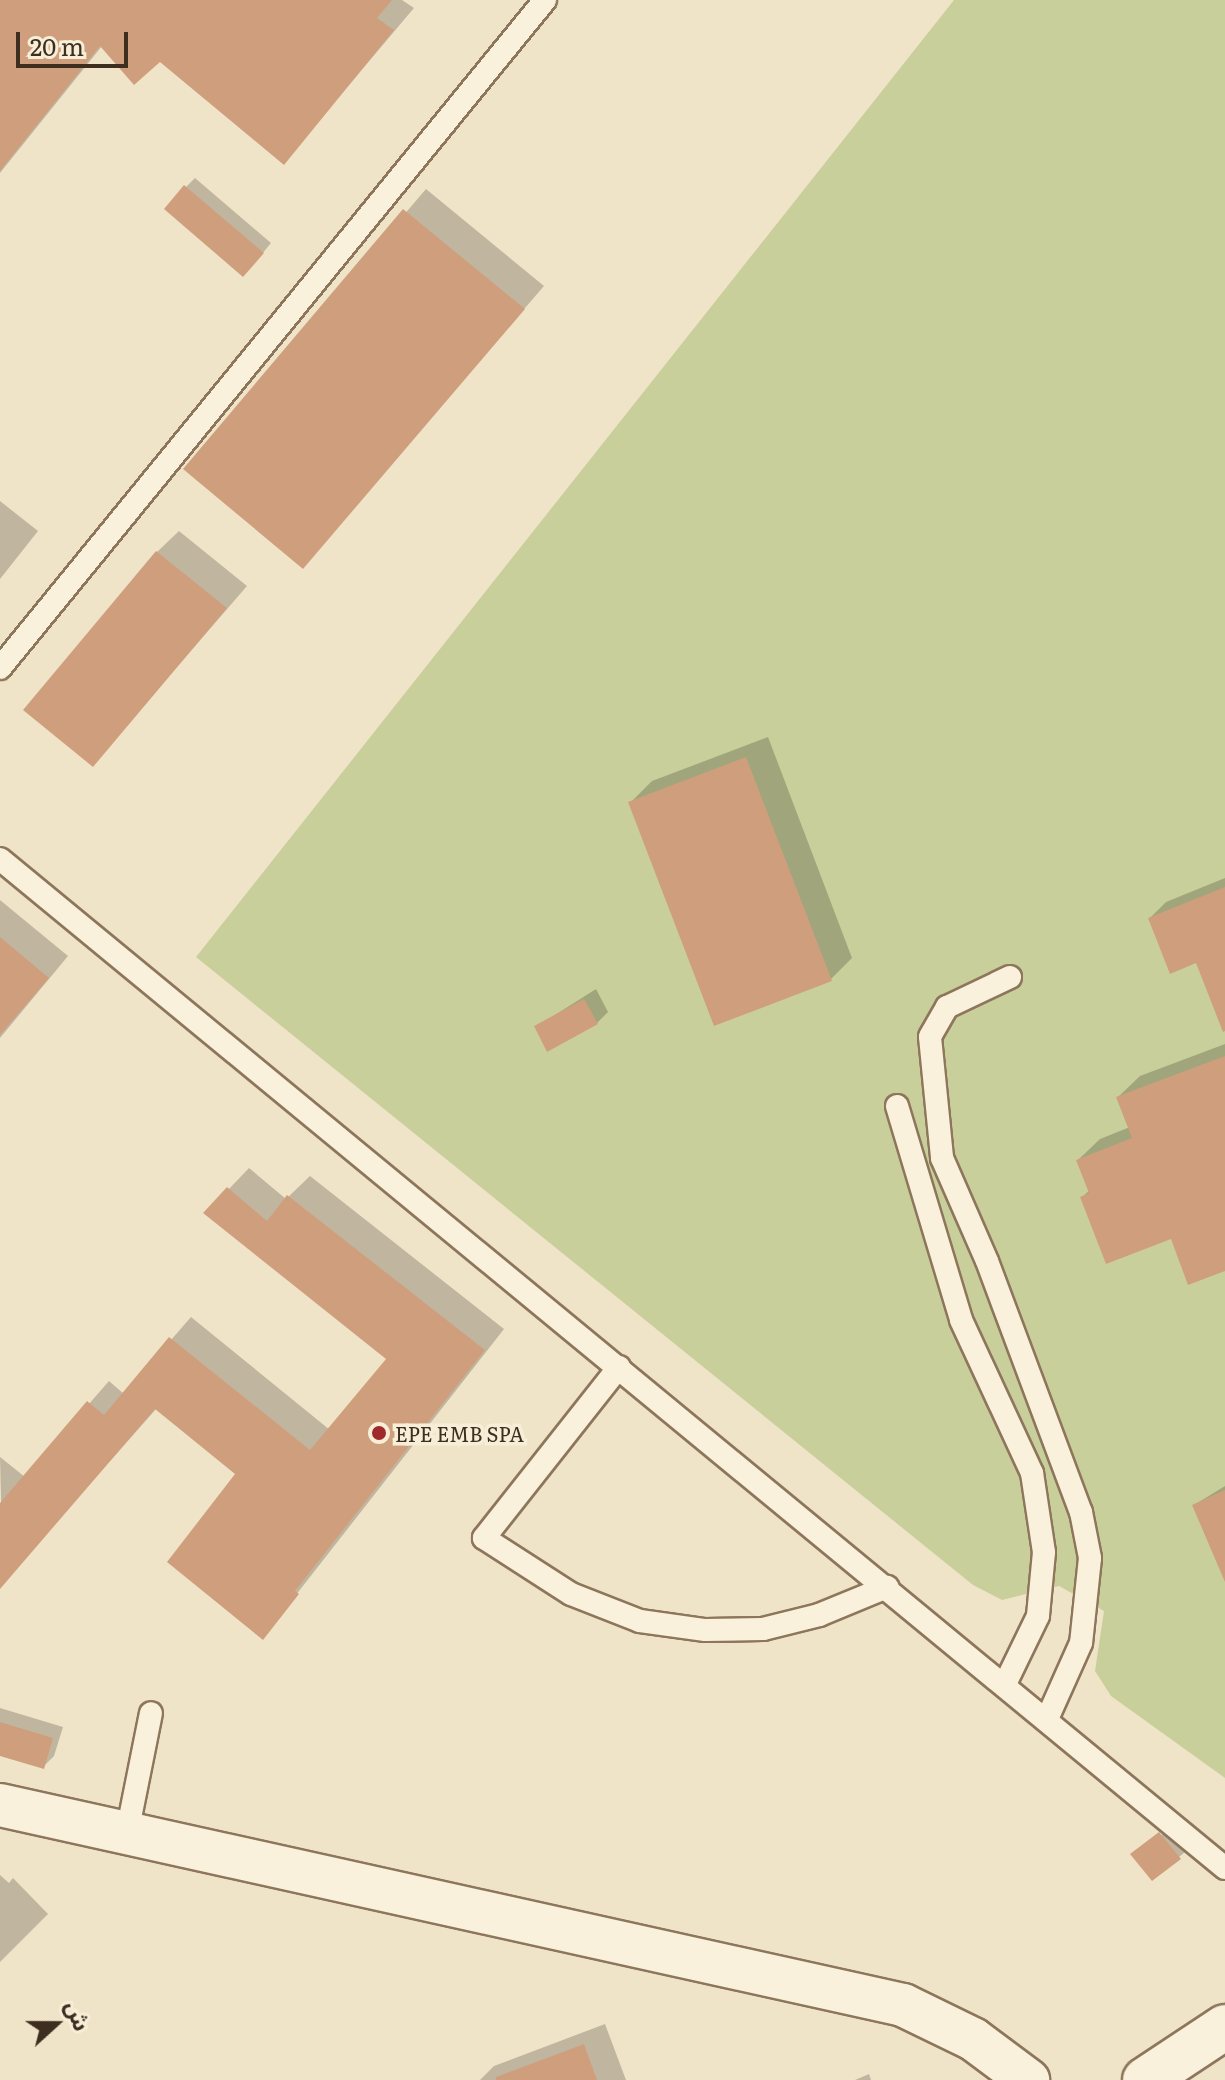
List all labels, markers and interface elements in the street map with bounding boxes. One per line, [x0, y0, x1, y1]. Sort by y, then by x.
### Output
scale bar [20, 16, 132, 66]
text: 20 m [30, 28, 84, 63]
place label: EPE EMB SPA [395, 1421, 524, 1445]
marker: EPE EMB SPA [370, 1424, 388, 1442]
north arrow [16, 1984, 96, 2064]
text: ش [58, 1995, 100, 2035]

